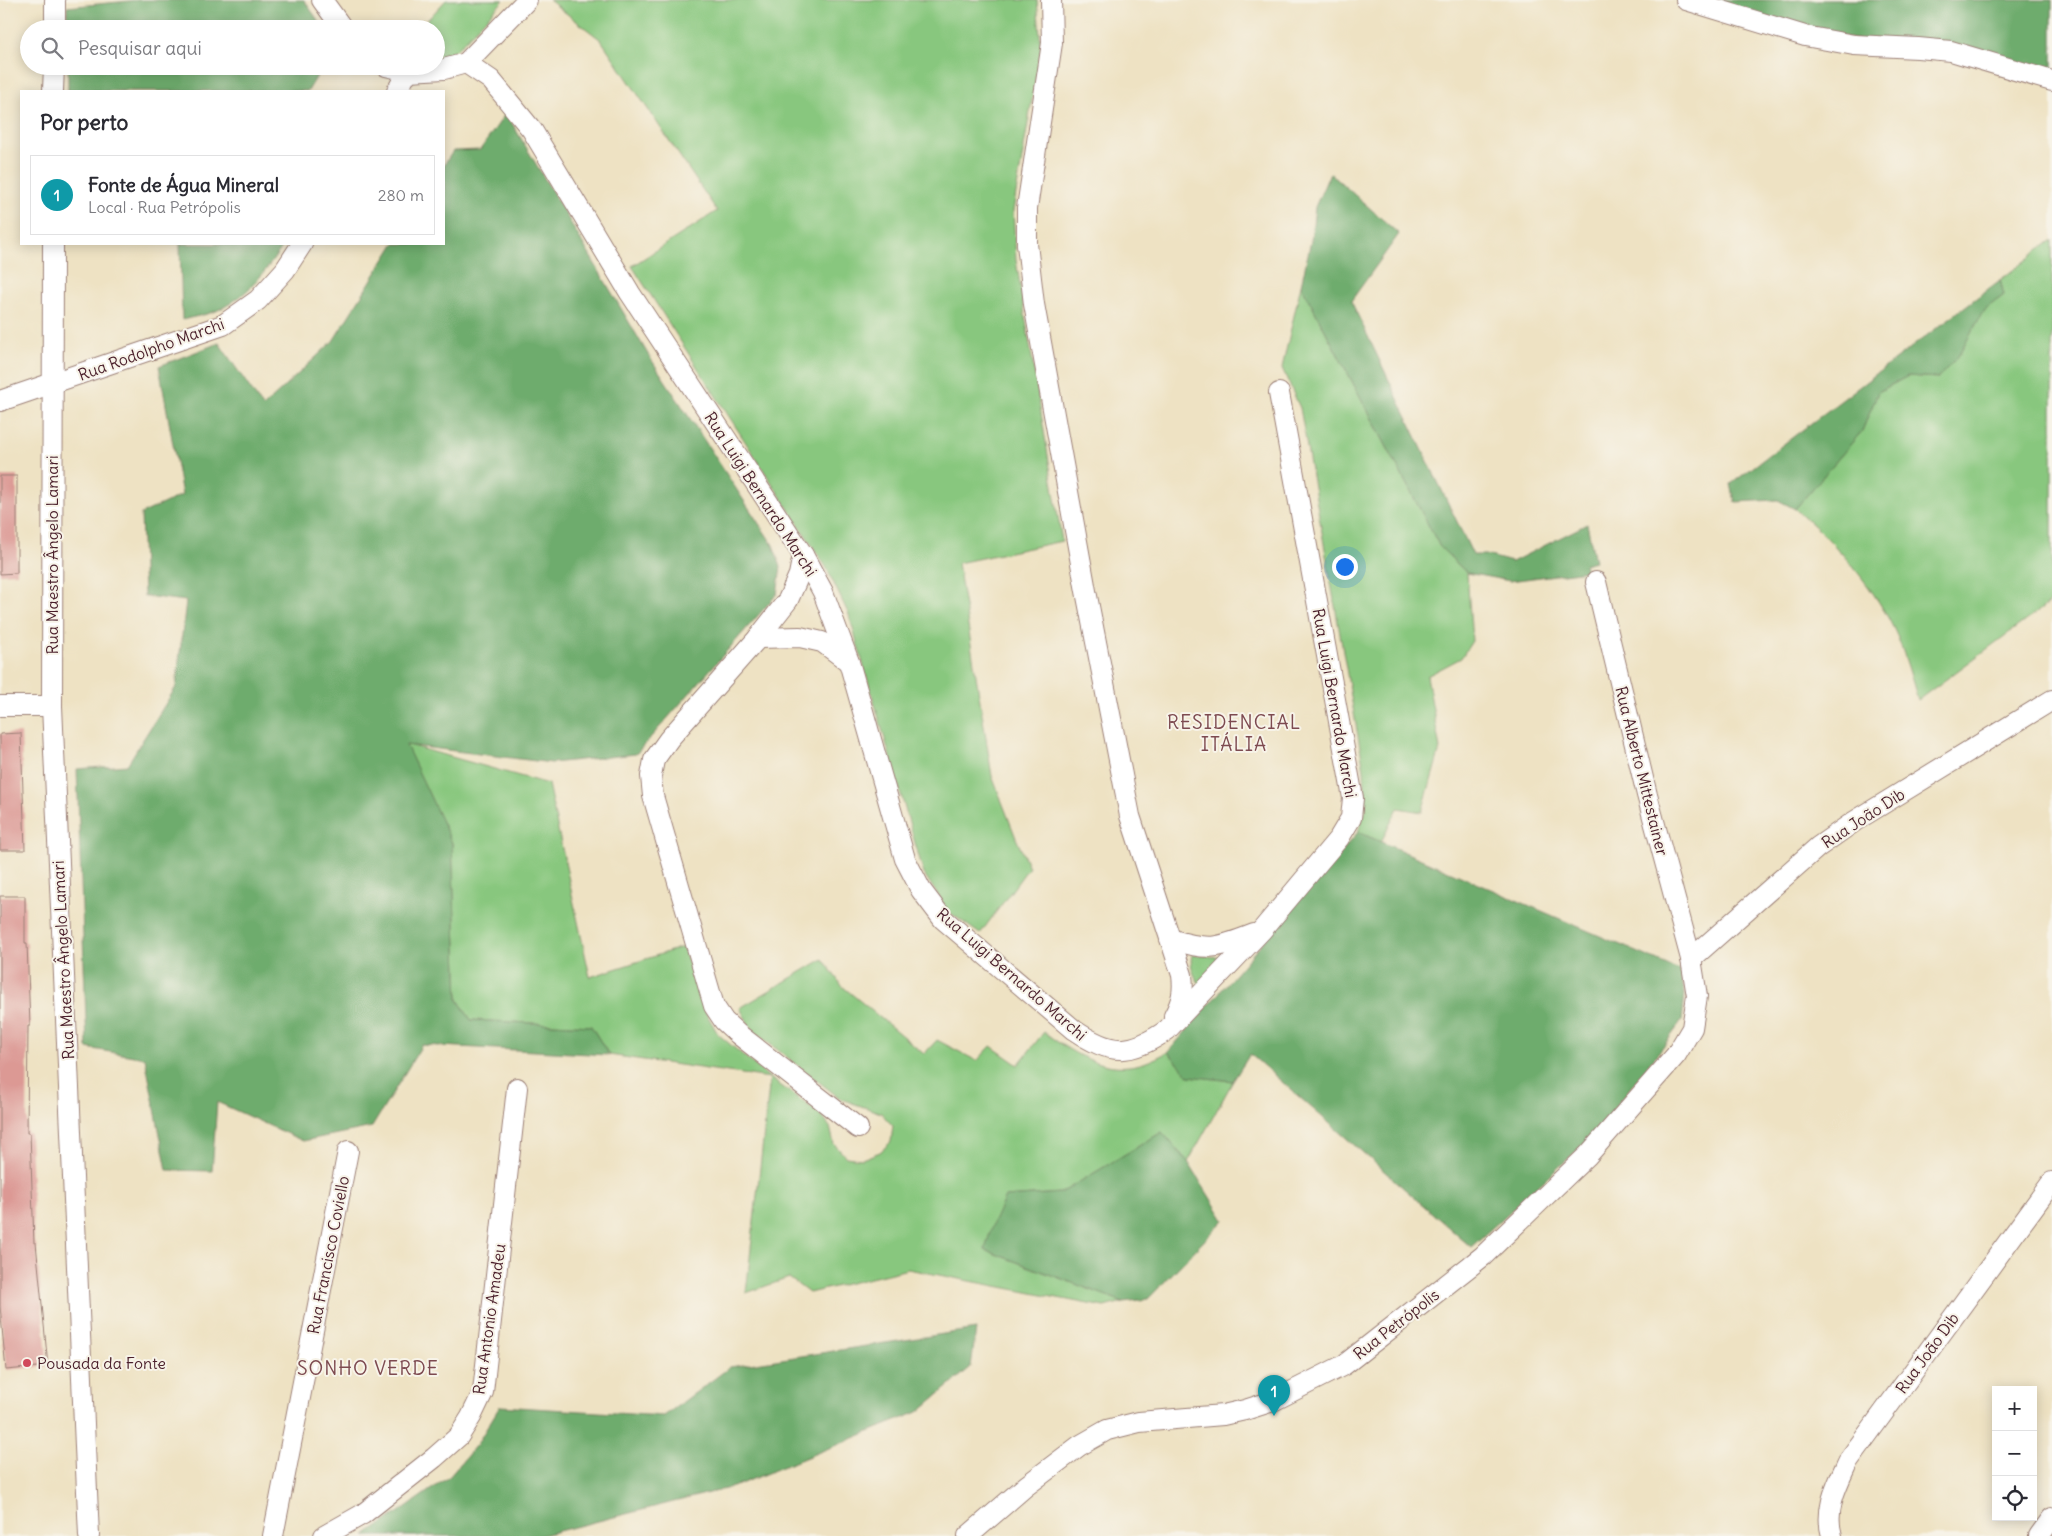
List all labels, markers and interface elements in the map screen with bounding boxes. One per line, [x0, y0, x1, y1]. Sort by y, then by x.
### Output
search box [20, 20, 445, 75]
icon: search [38, 34, 66, 62]
text: Pesquisar aqui [78, 36, 202, 60]
text: Por perto [40, 109, 128, 136]
text: Fonte de Água Mineral [88, 173, 279, 197]
text: 1 [54, 185, 60, 205]
text: 280 m [378, 185, 424, 205]
text: Local · Rua Petrópolis [88, 197, 241, 217]
street label: Rua Rodolpho Marchi [75, 313, 227, 385]
street label: Rua Luigi Bernardo Marchi [700, 408, 822, 580]
street label: Rua Maestro Ângelo Lamari [42, 455, 62, 655]
your location [1332, 554, 1358, 580]
street label: Rua Luigi Bernardo Marchi [1308, 607, 1362, 799]
street label: Rua Alberto Mittestainer [1611, 684, 1673, 858]
district label: RESIDENCIAL ITÁLIA [1167, 710, 1301, 756]
street label: Rua João Dib [1818, 784, 1908, 852]
street label: Rua Maestro Ângelo Lamari [48, 860, 78, 1060]
street label: Rua Luigi Bernardo Marchi [933, 903, 1091, 1045]
street label: Rua Francisco Coviello [303, 1174, 353, 1336]
street label: Rua Antonio Amadeu [468, 1242, 510, 1396]
street label: Rua Petrópolis [1349, 1284, 1443, 1364]
street label: Rua João Dib [1891, 1309, 1963, 1397]
place label: Pousada da Fonte [37, 1353, 166, 1373]
district label: SONHO VERDE [297, 1356, 439, 1380]
marker: Pousada da Fonte [21, 1357, 33, 1369]
pin: 1 [1258, 1375, 1290, 1416]
map controls [1992, 1386, 2037, 1521]
button: + [1992, 1386, 2037, 1431]
button: − [1992, 1431, 2037, 1476]
button: locate [1992, 1476, 2037, 1521]

